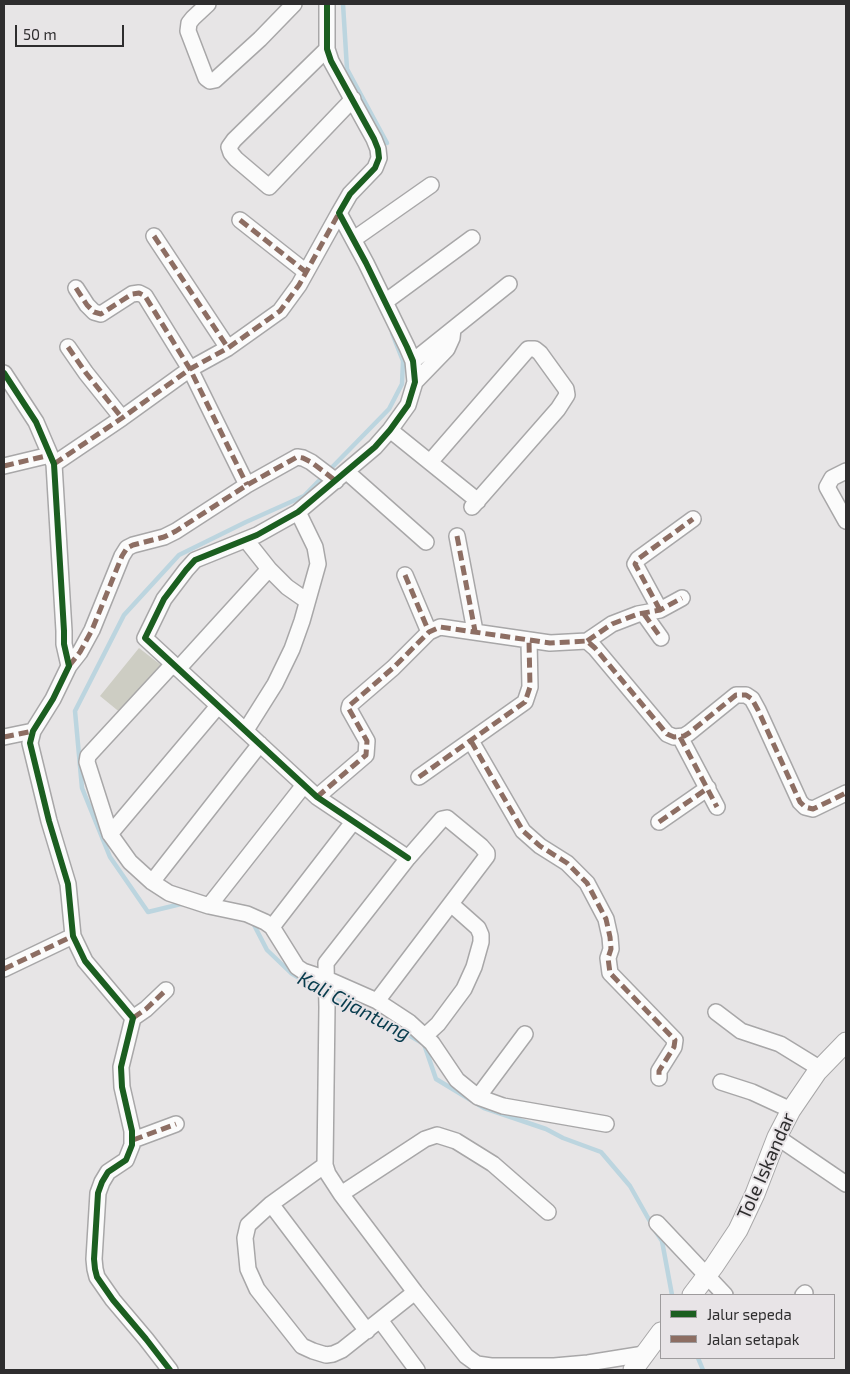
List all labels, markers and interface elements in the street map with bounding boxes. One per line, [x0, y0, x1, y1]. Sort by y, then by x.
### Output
scale bar [18, 15, 126, 47]
text: 50 m [23, 25, 57, 43]
water label: Kali Cijantung [293, 966, 415, 1046]
street label: Tole Iskandar [732, 1109, 800, 1223]
legend [660, 1294, 835, 1359]
text: Jalur sepeda [707, 1305, 792, 1323]
text: Jalan setapak [707, 1330, 799, 1348]

